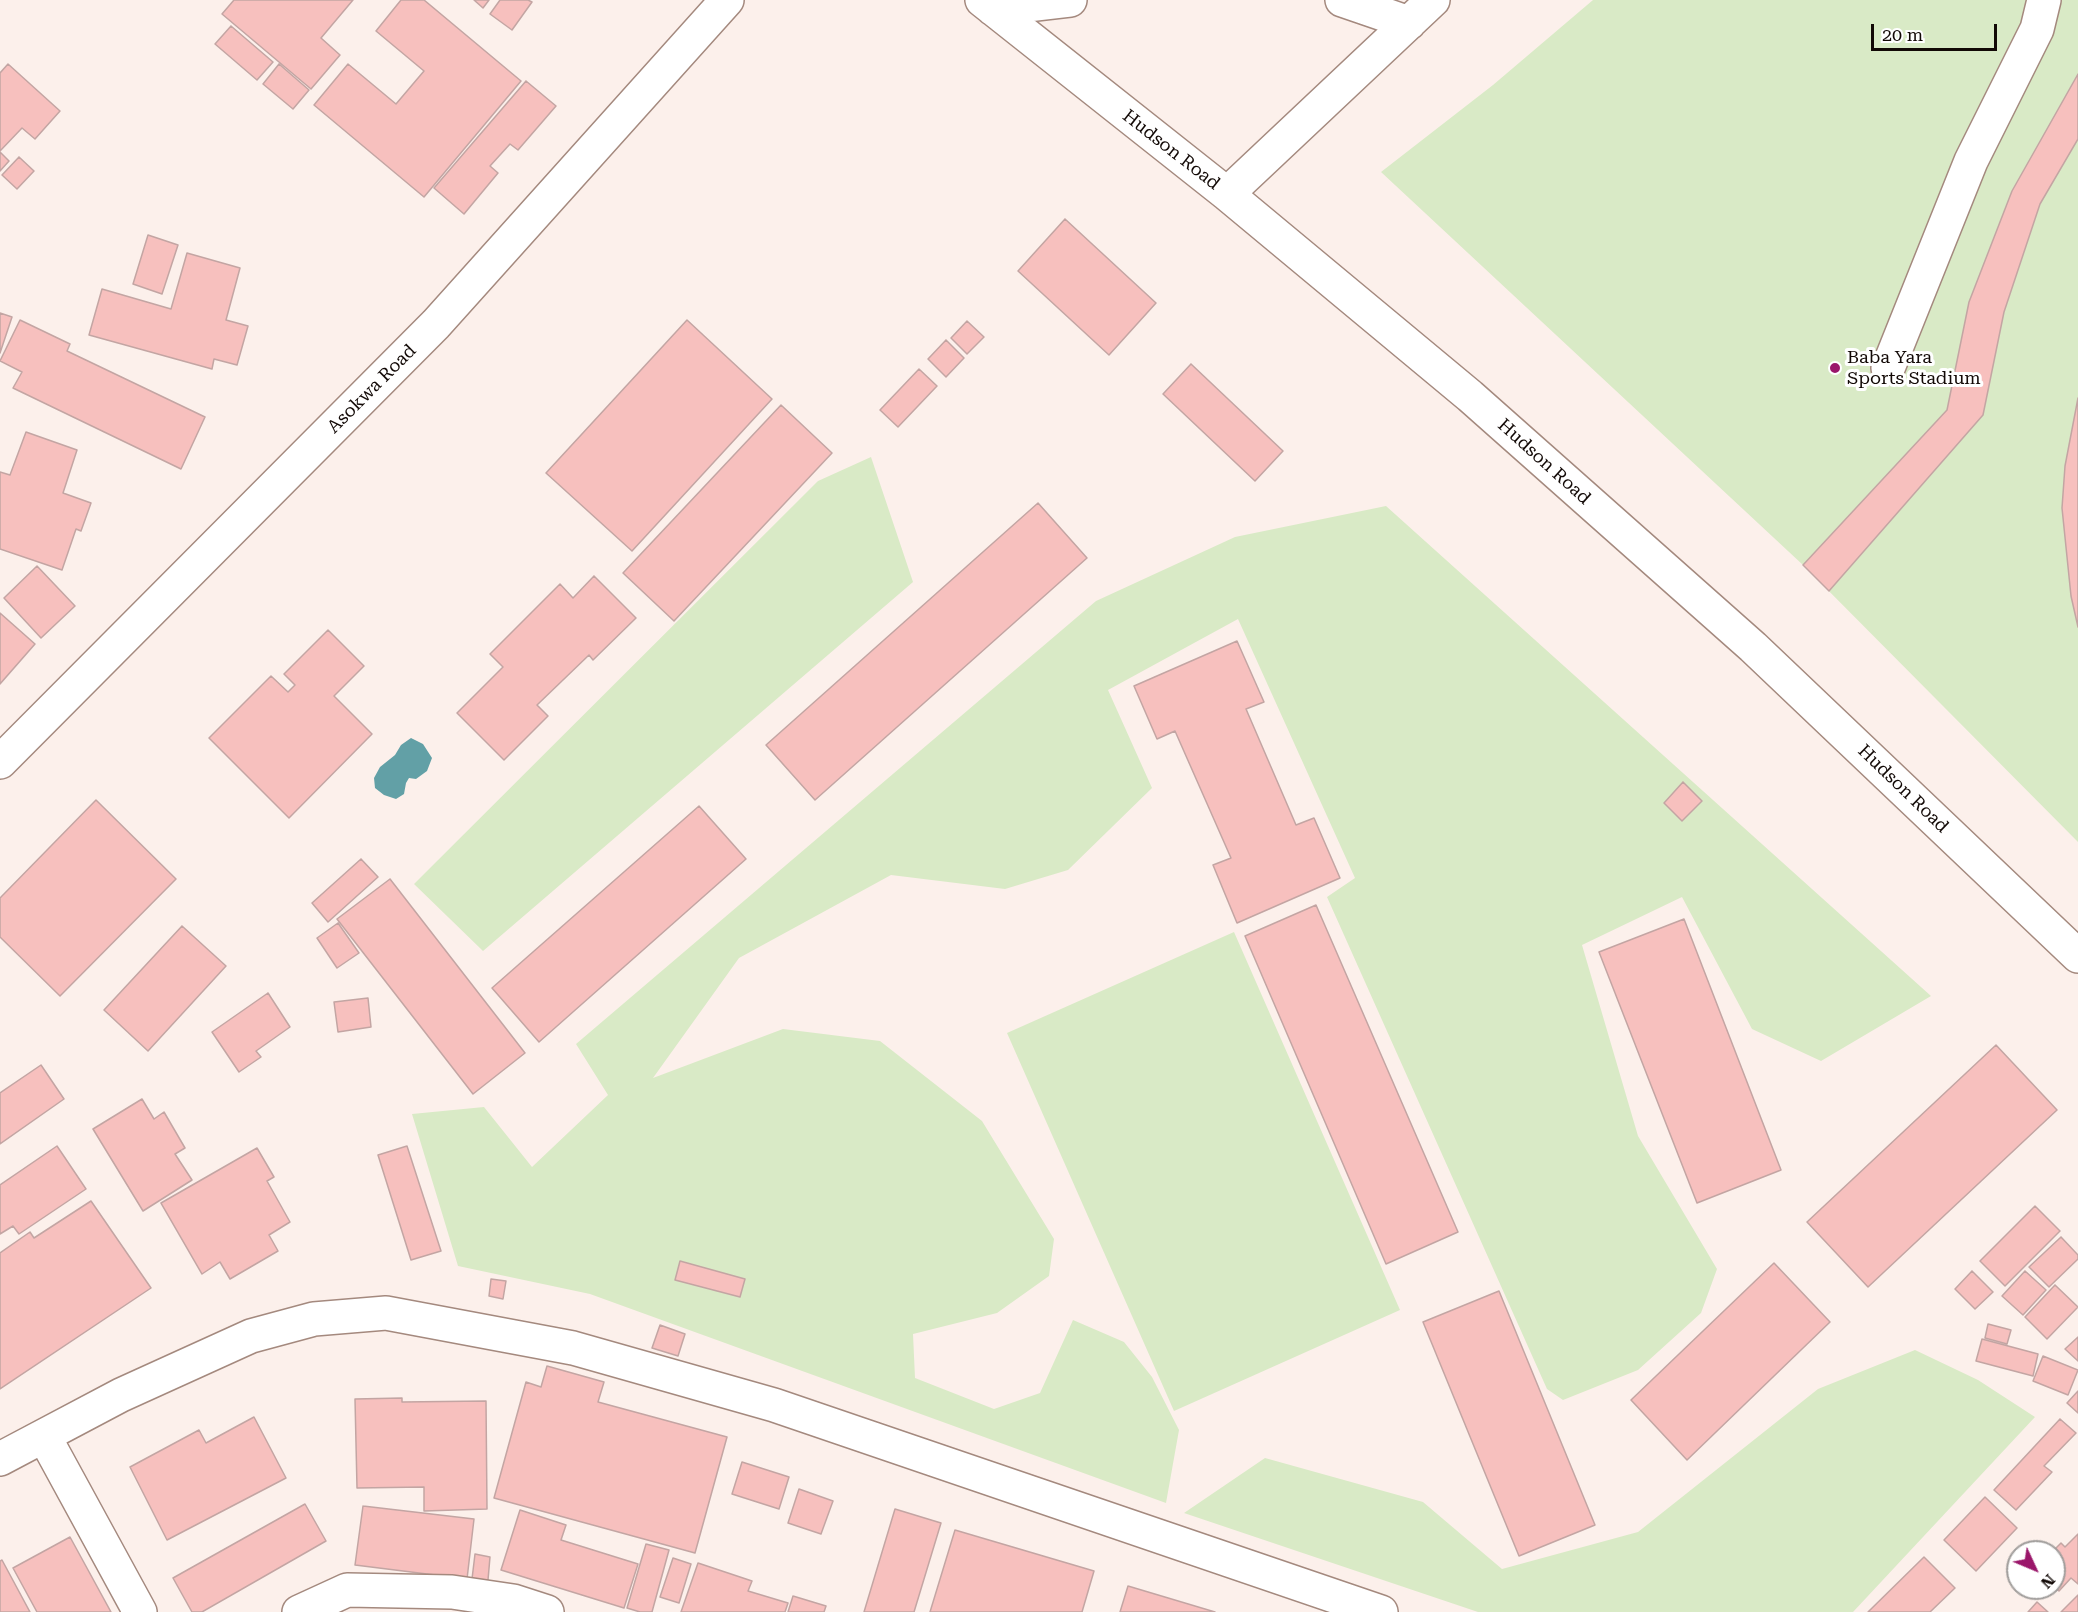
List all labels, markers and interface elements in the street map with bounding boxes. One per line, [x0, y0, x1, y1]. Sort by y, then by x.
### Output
scale bar [1874, 12, 2000, 50]
text: 20 m [1882, 24, 1923, 45]
street label: Hudson Road [1118, 105, 1224, 195]
street label: Asokwa Road [323, 340, 421, 438]
place label: Baba Yara Sports Stadium [1847, 347, 1981, 389]
marker: Baba Yara Sports Stadium [1828, 361, 1842, 375]
street label: Hudson Road [1493, 415, 1595, 509]
street label: Hudson Road [1853, 740, 1953, 838]
north arrow [2006, 1540, 2066, 1600]
text: N [2037, 1570, 2059, 1592]

